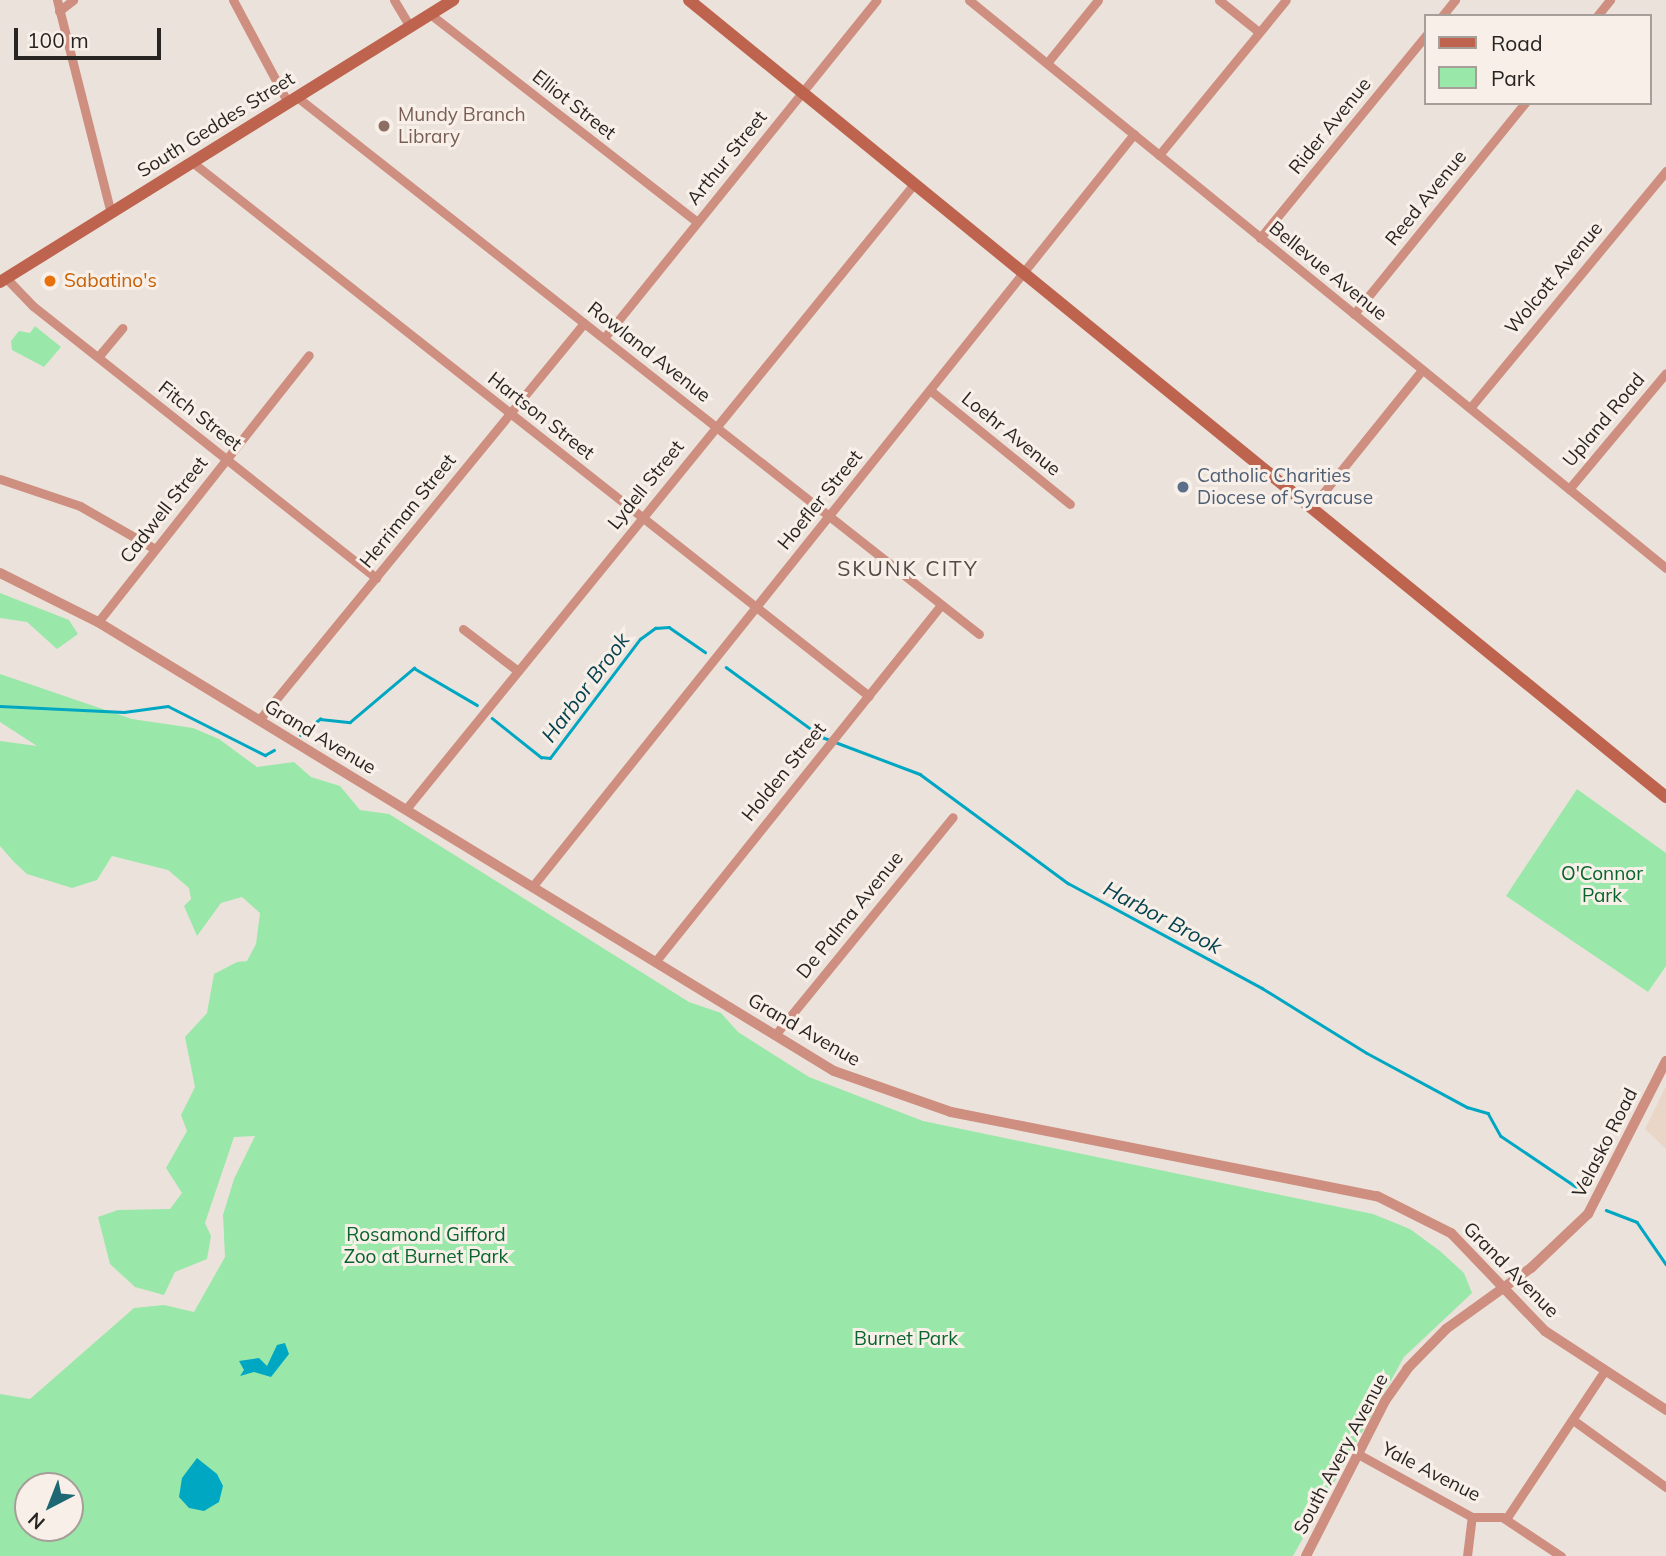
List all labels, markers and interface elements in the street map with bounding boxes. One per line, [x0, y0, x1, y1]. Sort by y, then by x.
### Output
scale bar [18, 14, 164, 58]
legend [1424, 14, 1652, 105]
text: 100 m [27, 27, 89, 53]
text: Road [1491, 30, 1542, 56]
street label: Elliot Street [528, 65, 620, 145]
text: Park [1491, 65, 1535, 91]
street label: South Geddes Street [133, 67, 299, 183]
street label: Rider Avenue [1284, 73, 1376, 179]
place label: Mundy Branch Library [398, 104, 526, 148]
street label: Arthur Street [682, 106, 772, 210]
marker: Mundy Branch Library [376, 118, 392, 134]
street label: Reed Avenue [1381, 146, 1471, 250]
street label: Bellevue Avenue [1264, 217, 1392, 325]
street label: Wolcott Avenue [1500, 217, 1608, 339]
place label: Sabatino's [64, 270, 157, 292]
marker: Sabatino's [42, 273, 58, 289]
street label: Rowland Avenue [583, 297, 715, 407]
street label: Hartson Street [483, 367, 599, 465]
street label: Upland Road [1558, 369, 1650, 471]
street label: Fitch Street [154, 376, 246, 456]
street label: Loehr Avenue [957, 387, 1065, 481]
street label: Lydell Street [603, 436, 689, 534]
street label: Hoefler Street [773, 446, 867, 554]
street label: Herriman Street [355, 449, 461, 573]
street label: Cadwell Street [115, 452, 213, 568]
place label: Catholic Charities Diocese of Syracuse [1197, 465, 1373, 509]
marker: Catholic Charities Diocese of Syracuse [1175, 479, 1191, 495]
district label: SKUNK CITY [839, 555, 977, 581]
water label: Harbor Brook [536, 627, 634, 747]
street label: Grand Avenue [260, 695, 380, 779]
street label: Holden Street [737, 718, 831, 826]
street label: De Palma Avenue [792, 847, 908, 983]
park label: O'Connor Park [1561, 863, 1643, 907]
water label: Harbor Brook [1099, 875, 1227, 959]
street label: Grand Avenue [744, 989, 864, 1071]
street label: Velasko Road [1568, 1084, 1642, 1202]
street label: Grand Avenue [1458, 1217, 1564, 1323]
park label: Rosamond Gifford Zoo at Burnet Park [344, 1224, 508, 1268]
park label: Burnet Park [854, 1328, 958, 1350]
street label: South Avery Avenue [1289, 1370, 1393, 1538]
street label: Yale Avenue [1378, 1437, 1484, 1507]
north arrow [14, 1472, 84, 1542]
text: N [23, 1507, 50, 1535]

